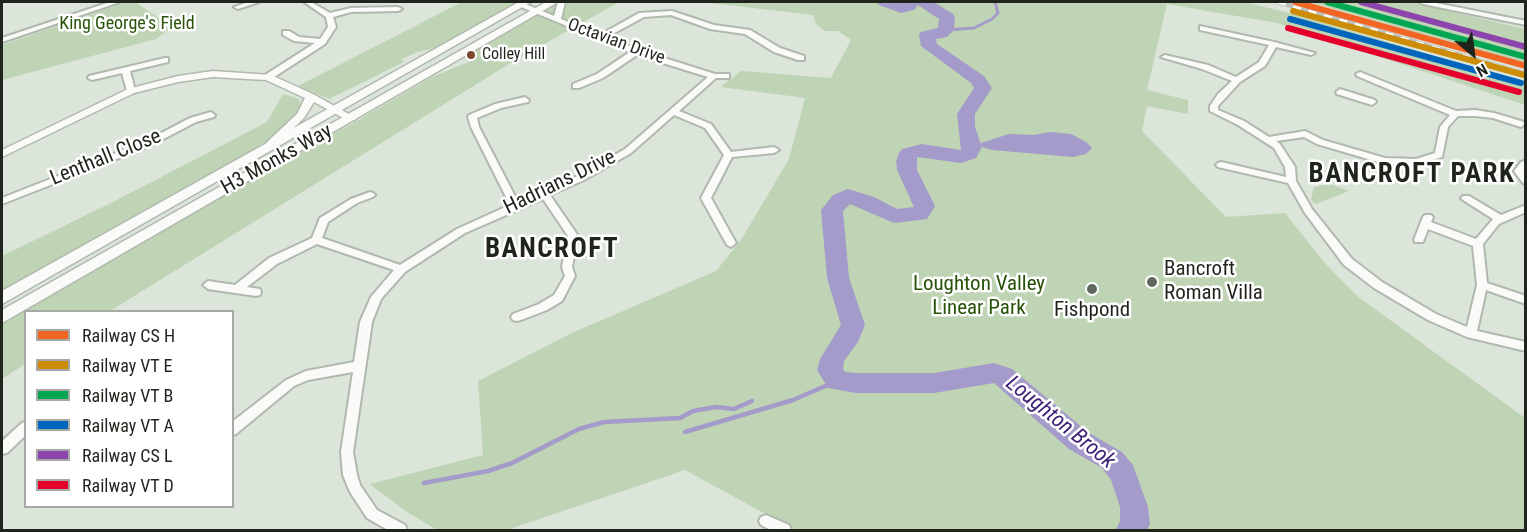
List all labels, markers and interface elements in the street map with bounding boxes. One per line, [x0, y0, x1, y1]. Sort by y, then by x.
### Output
park label: King George's Field [59, 13, 195, 35]
street label: Octavian Drive [564, 14, 668, 70]
north arrow [1443, 24, 1503, 84]
place label: Colley Hill [482, 45, 545, 65]
marker: Colley Hill [465, 49, 477, 61]
text: N [1473, 59, 1491, 81]
street label: H3 Monks Way [217, 119, 337, 201]
street label: Lenthall Close [47, 124, 165, 192]
street label: Hadrians Drive [500, 145, 620, 221]
district label: BANCROFT PARK [1309, 159, 1515, 191]
district label: BANCROFT [485, 234, 619, 266]
place label: Bancroft Roman Villa [1164, 257, 1263, 307]
park label: Loughton Valley Linear Park [913, 272, 1045, 322]
marker: Bancroft Roman Villa [1145, 275, 1159, 289]
marker: Fishpond [1085, 282, 1099, 296]
place label: Fishpond [1054, 298, 1130, 324]
legend [24, 310, 234, 508]
text: Railway CS H [82, 325, 175, 346]
text: Railway VT E [82, 355, 172, 376]
water label: Loughton Brook [1000, 371, 1120, 475]
text: Railway VT B [82, 385, 173, 406]
text: Railway VT A [82, 415, 174, 436]
text: Railway CS L [82, 445, 172, 466]
text: Railway VT D [82, 475, 174, 496]

